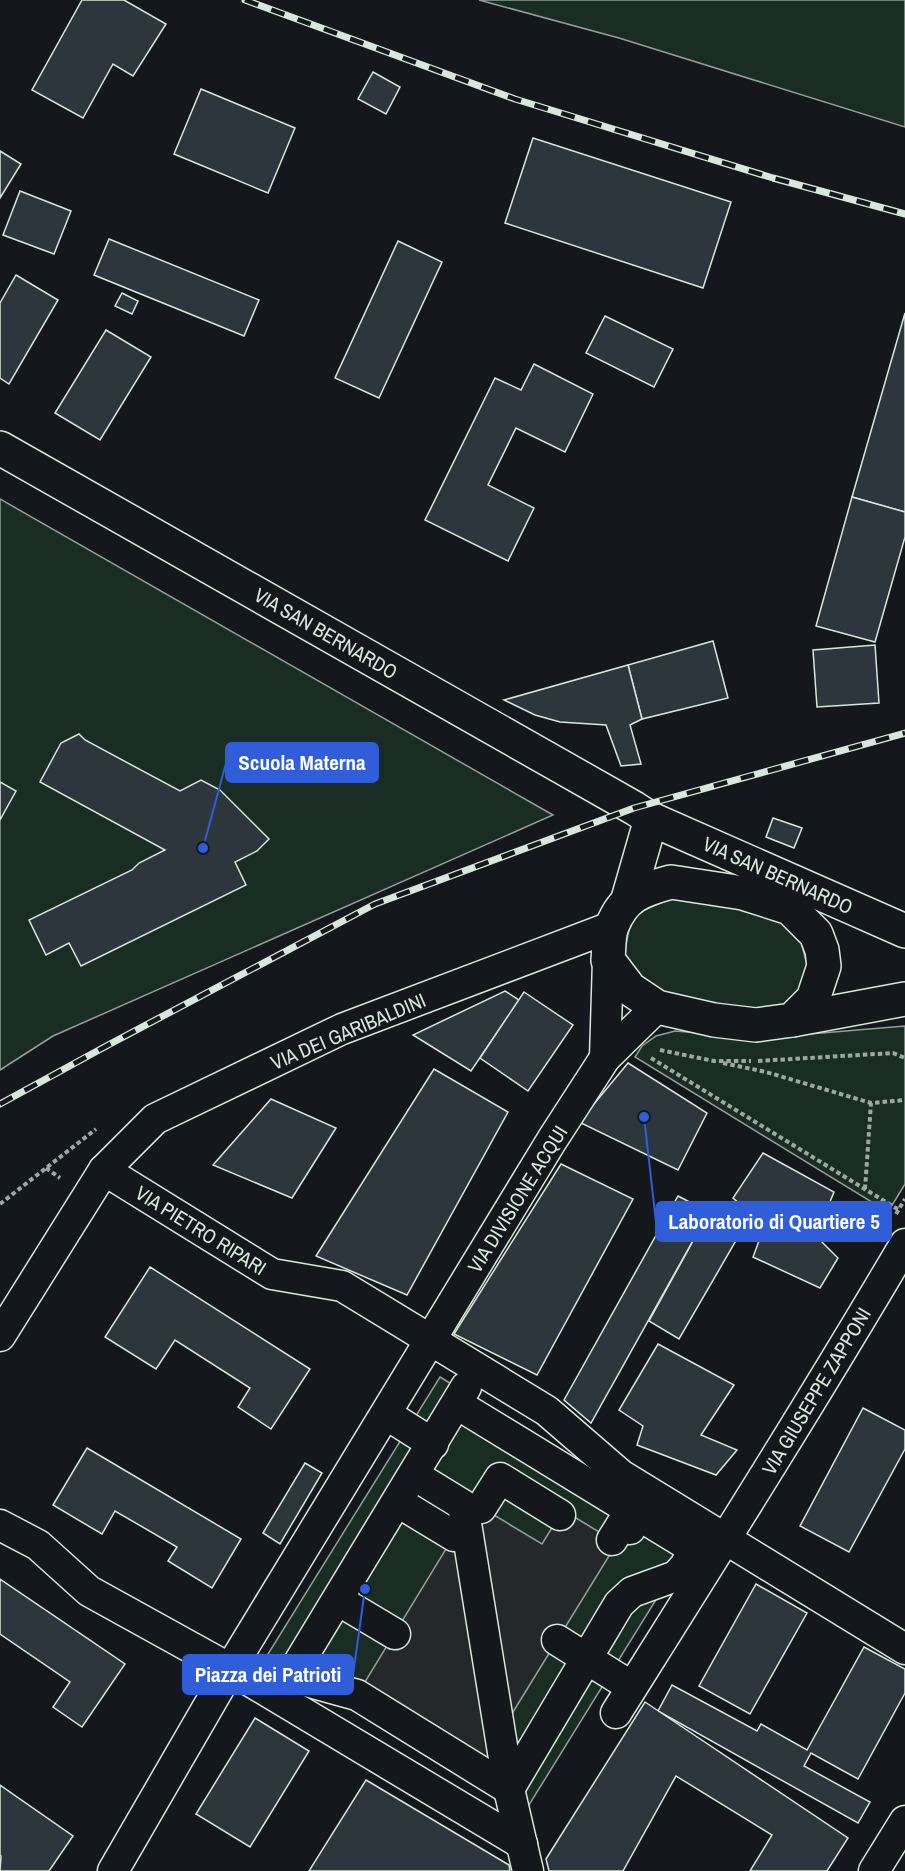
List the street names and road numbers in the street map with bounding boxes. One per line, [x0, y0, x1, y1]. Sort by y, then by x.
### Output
street label: VIA SAN BERNARDO [249, 581, 403, 685]
street label: VIA SAN BERNARDO [699, 830, 857, 920]
street label: VIA DEI GARIBALDINI [266, 986, 430, 1076]
street label: VIA DIVISIONE ACQUI [461, 1120, 573, 1278]
street label: VIA PIETRO RIPARI [131, 1179, 271, 1281]
street label: VIA GIUSEPPE ZAPPONI [755, 1302, 877, 1480]

